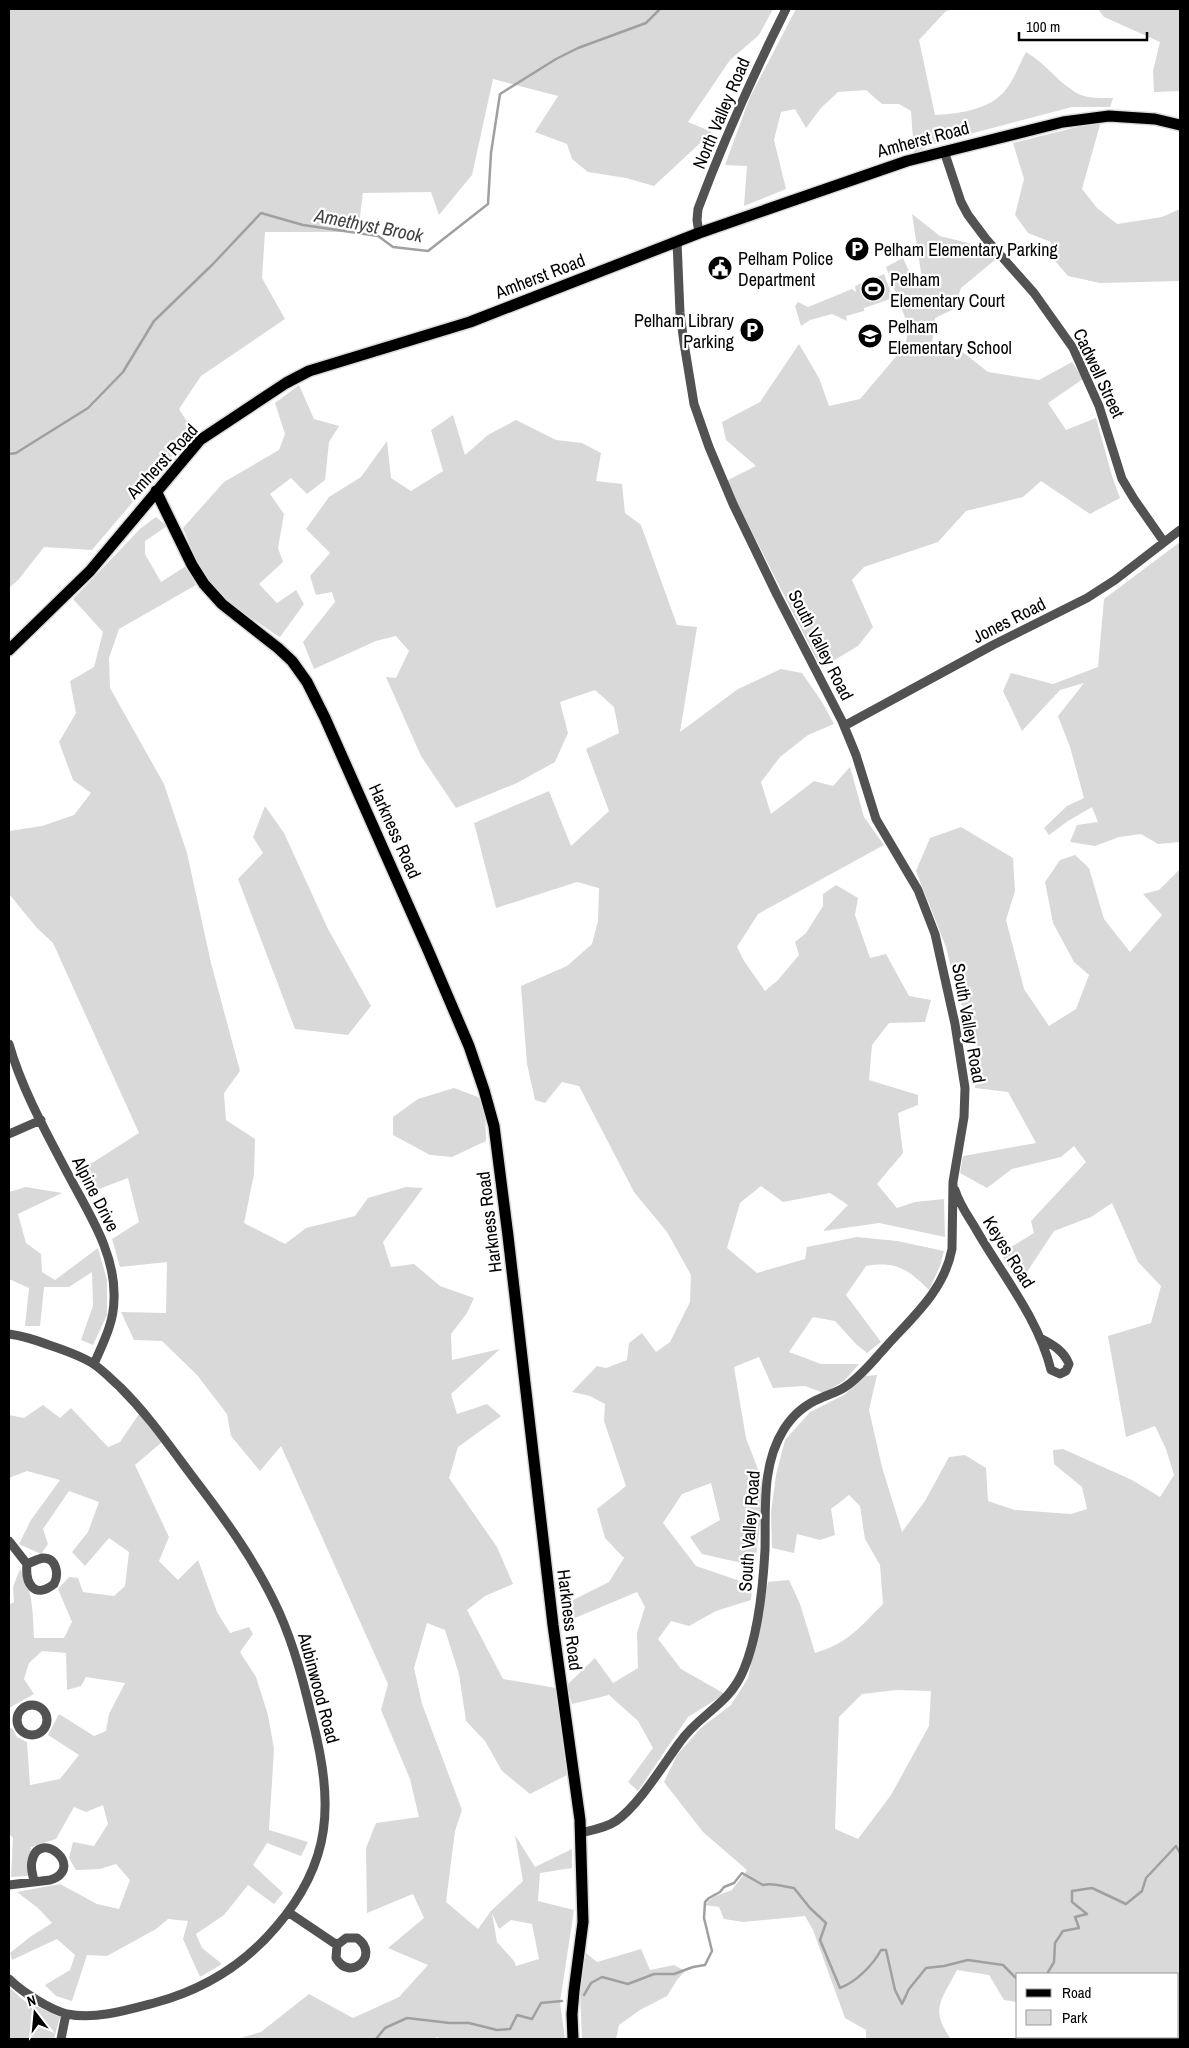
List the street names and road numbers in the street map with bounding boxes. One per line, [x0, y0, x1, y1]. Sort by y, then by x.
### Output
street label: North Valley Road [686, 53, 756, 173]
street label: Amherst Road [873, 115, 972, 164]
street label: Amherst Road [491, 247, 589, 305]
street label: Cadwell Street [1067, 324, 1131, 422]
street label: Amherst Road [120, 418, 203, 505]
street label: South Valley Road [782, 585, 860, 705]
street label: Jones Road [968, 591, 1050, 649]
street label: Harkness Road [363, 779, 427, 883]
street label: South Valley Road [946, 961, 992, 1085]
street label: Alpine Drive [66, 1151, 126, 1236]
street label: Harkness Road [470, 1170, 508, 1274]
street label: Keyes Road [977, 1211, 1041, 1293]
street label: South Valley Road [732, 1470, 766, 1592]
street label: Harkness Road [551, 1568, 589, 1672]
street label: Aubinwood Road [292, 1629, 346, 1746]

